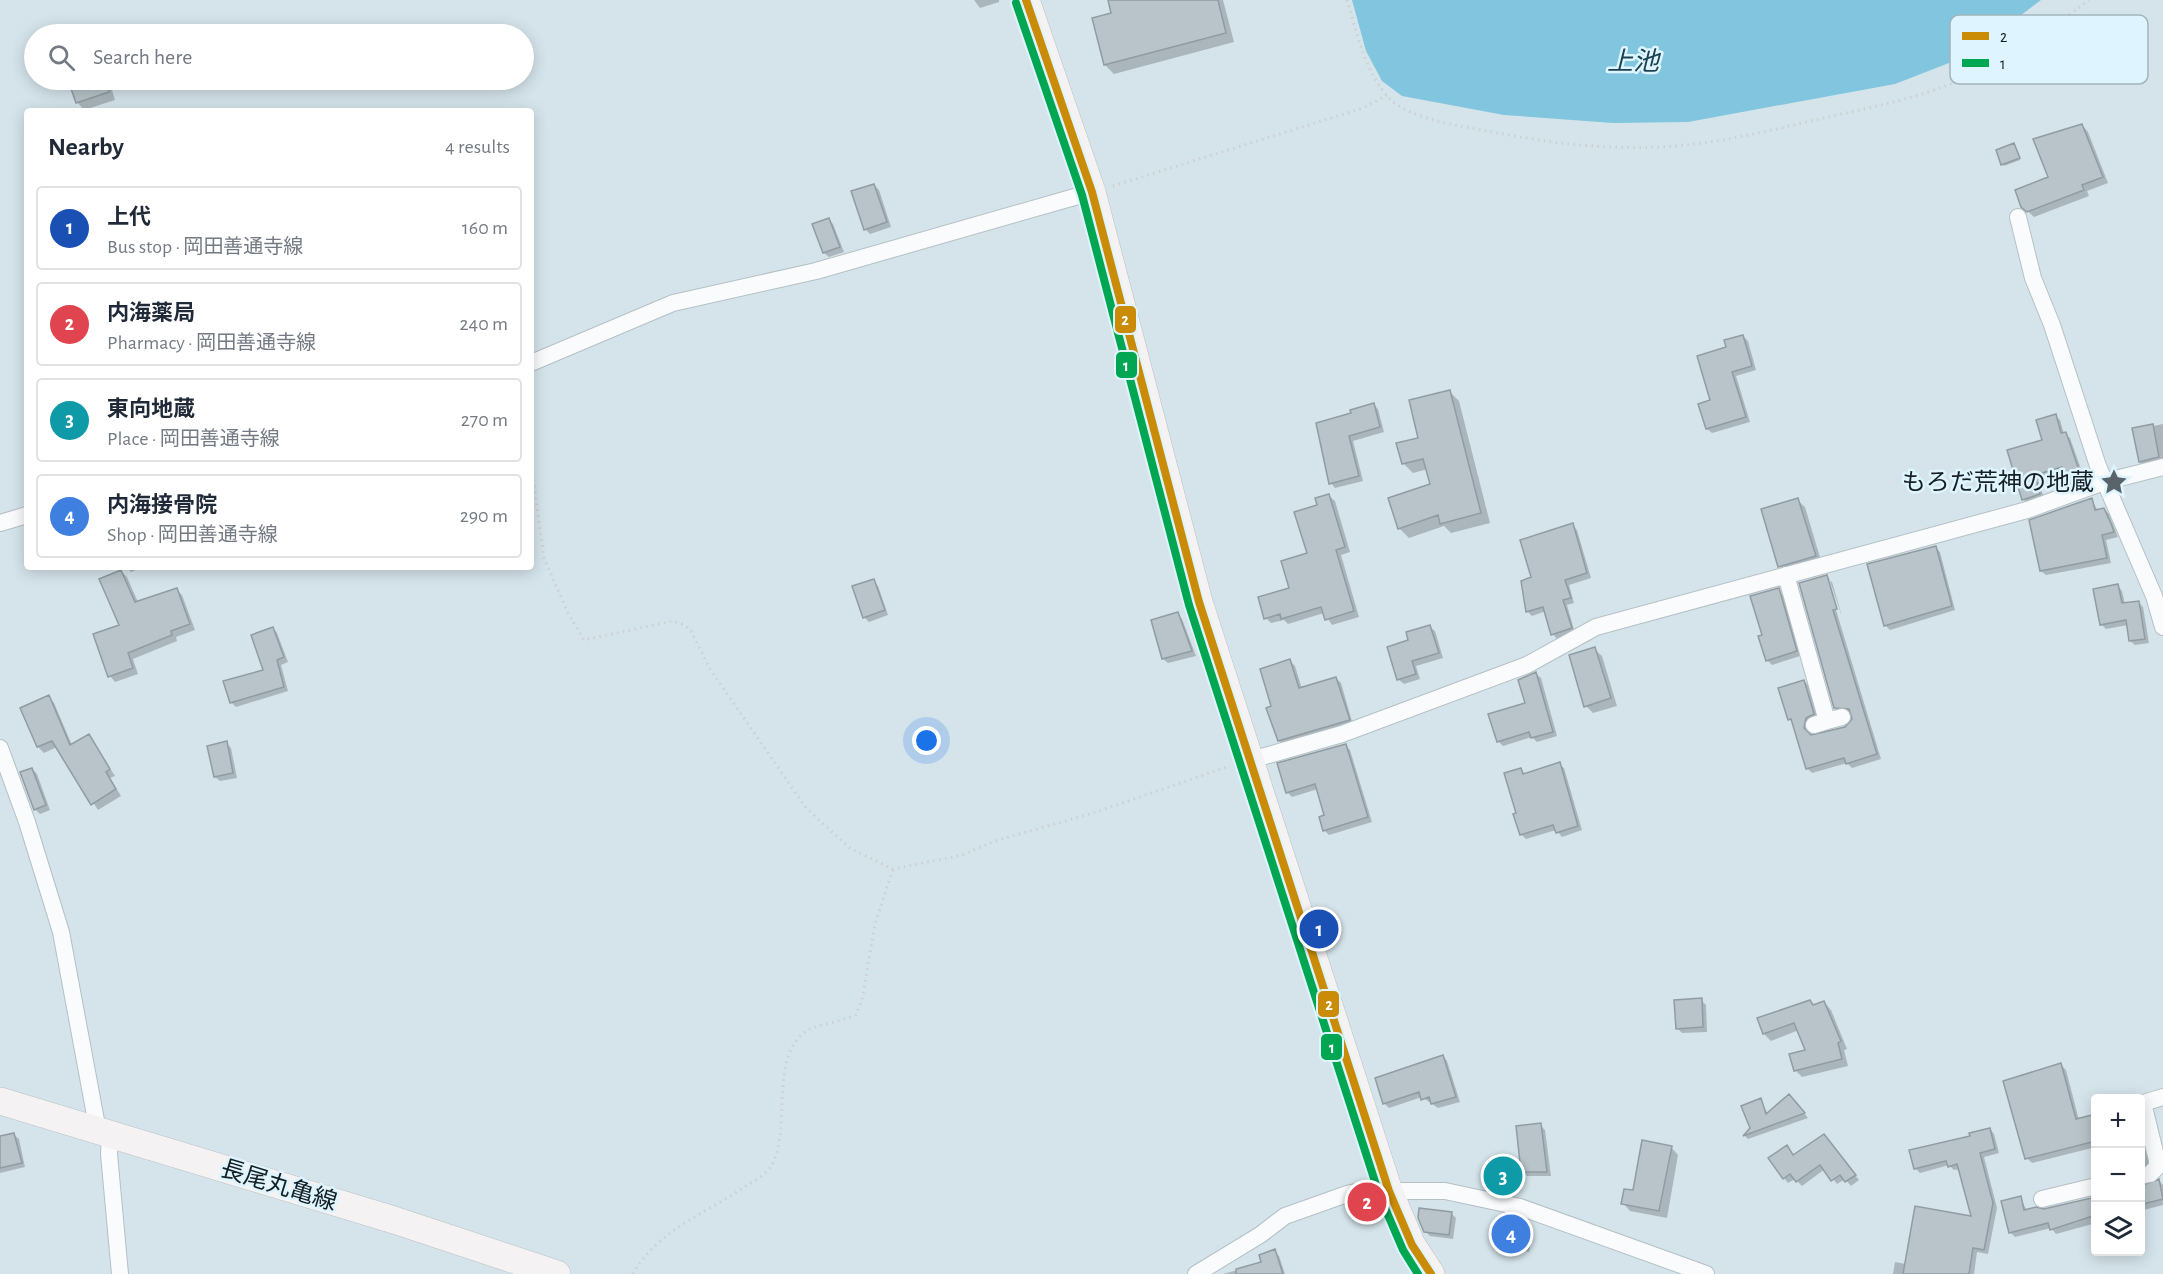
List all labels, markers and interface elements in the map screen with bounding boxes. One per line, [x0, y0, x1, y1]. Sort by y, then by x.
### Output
legend [1950, 15, 2148, 84]
search box [24, 24, 534, 90]
text: 2 [2000, 29, 2007, 45]
icon: search [45, 41, 78, 74]
text: Search here [93, 46, 192, 68]
water label: 上池 [1607, 48, 1662, 75]
text: 1 [2000, 56, 2006, 72]
text: Nearby [48, 134, 124, 160]
text: 4 results [445, 137, 510, 157]
text: 上代 [107, 206, 151, 228]
text: 1 [66, 218, 73, 238]
text: 160 m [462, 218, 508, 238]
text: Bus stop · 岡田善通寺線 [107, 237, 303, 257]
text: 内海薬局 [107, 302, 195, 324]
line badge: 2 [1114, 305, 1137, 334]
text: 2 [1121, 312, 1129, 328]
text: 2 [65, 314, 74, 334]
text: 240 m [459, 314, 508, 334]
text: Pharmacy · 岡田善通寺線 [107, 333, 316, 353]
line badge: 1 [1115, 351, 1138, 379]
text: 1 [1123, 358, 1129, 374]
text: 東向地蔵 [107, 398, 195, 420]
text: 3 [65, 410, 74, 430]
text: 270 m [461, 410, 508, 430]
text: Place · 岡田善通寺線 [107, 429, 280, 449]
place icon: もろだ荒神の地蔵 [2099, 467, 2129, 497]
place label: もろだ荒神の地蔵 [1902, 469, 2094, 495]
text: 内海接骨院 [107, 494, 217, 516]
text: 4 [64, 506, 75, 526]
text: 290 m [460, 506, 508, 526]
text: Shop · 岡田善通寺線 [107, 525, 278, 545]
your location [912, 726, 941, 755]
pin: 1 [1300, 906, 1338, 952]
line badge: 2 [1317, 990, 1340, 1018]
text: 2 [1325, 997, 1333, 1013]
line badge: 1 [1320, 1033, 1343, 1061]
text: 1 [1329, 1040, 1335, 1056]
map controls [2091, 1094, 2145, 1256]
button: + [2091, 1094, 2145, 1148]
button: − [2091, 1148, 2145, 1202]
pin: 3 [1484, 1154, 1522, 1198]
street label: 長尾丸亀線 [218, 1155, 340, 1215]
pin: 2 [1348, 1180, 1386, 1224]
button: layers [2091, 1202, 2145, 1256]
pin: 4 [1492, 1212, 1530, 1256]

